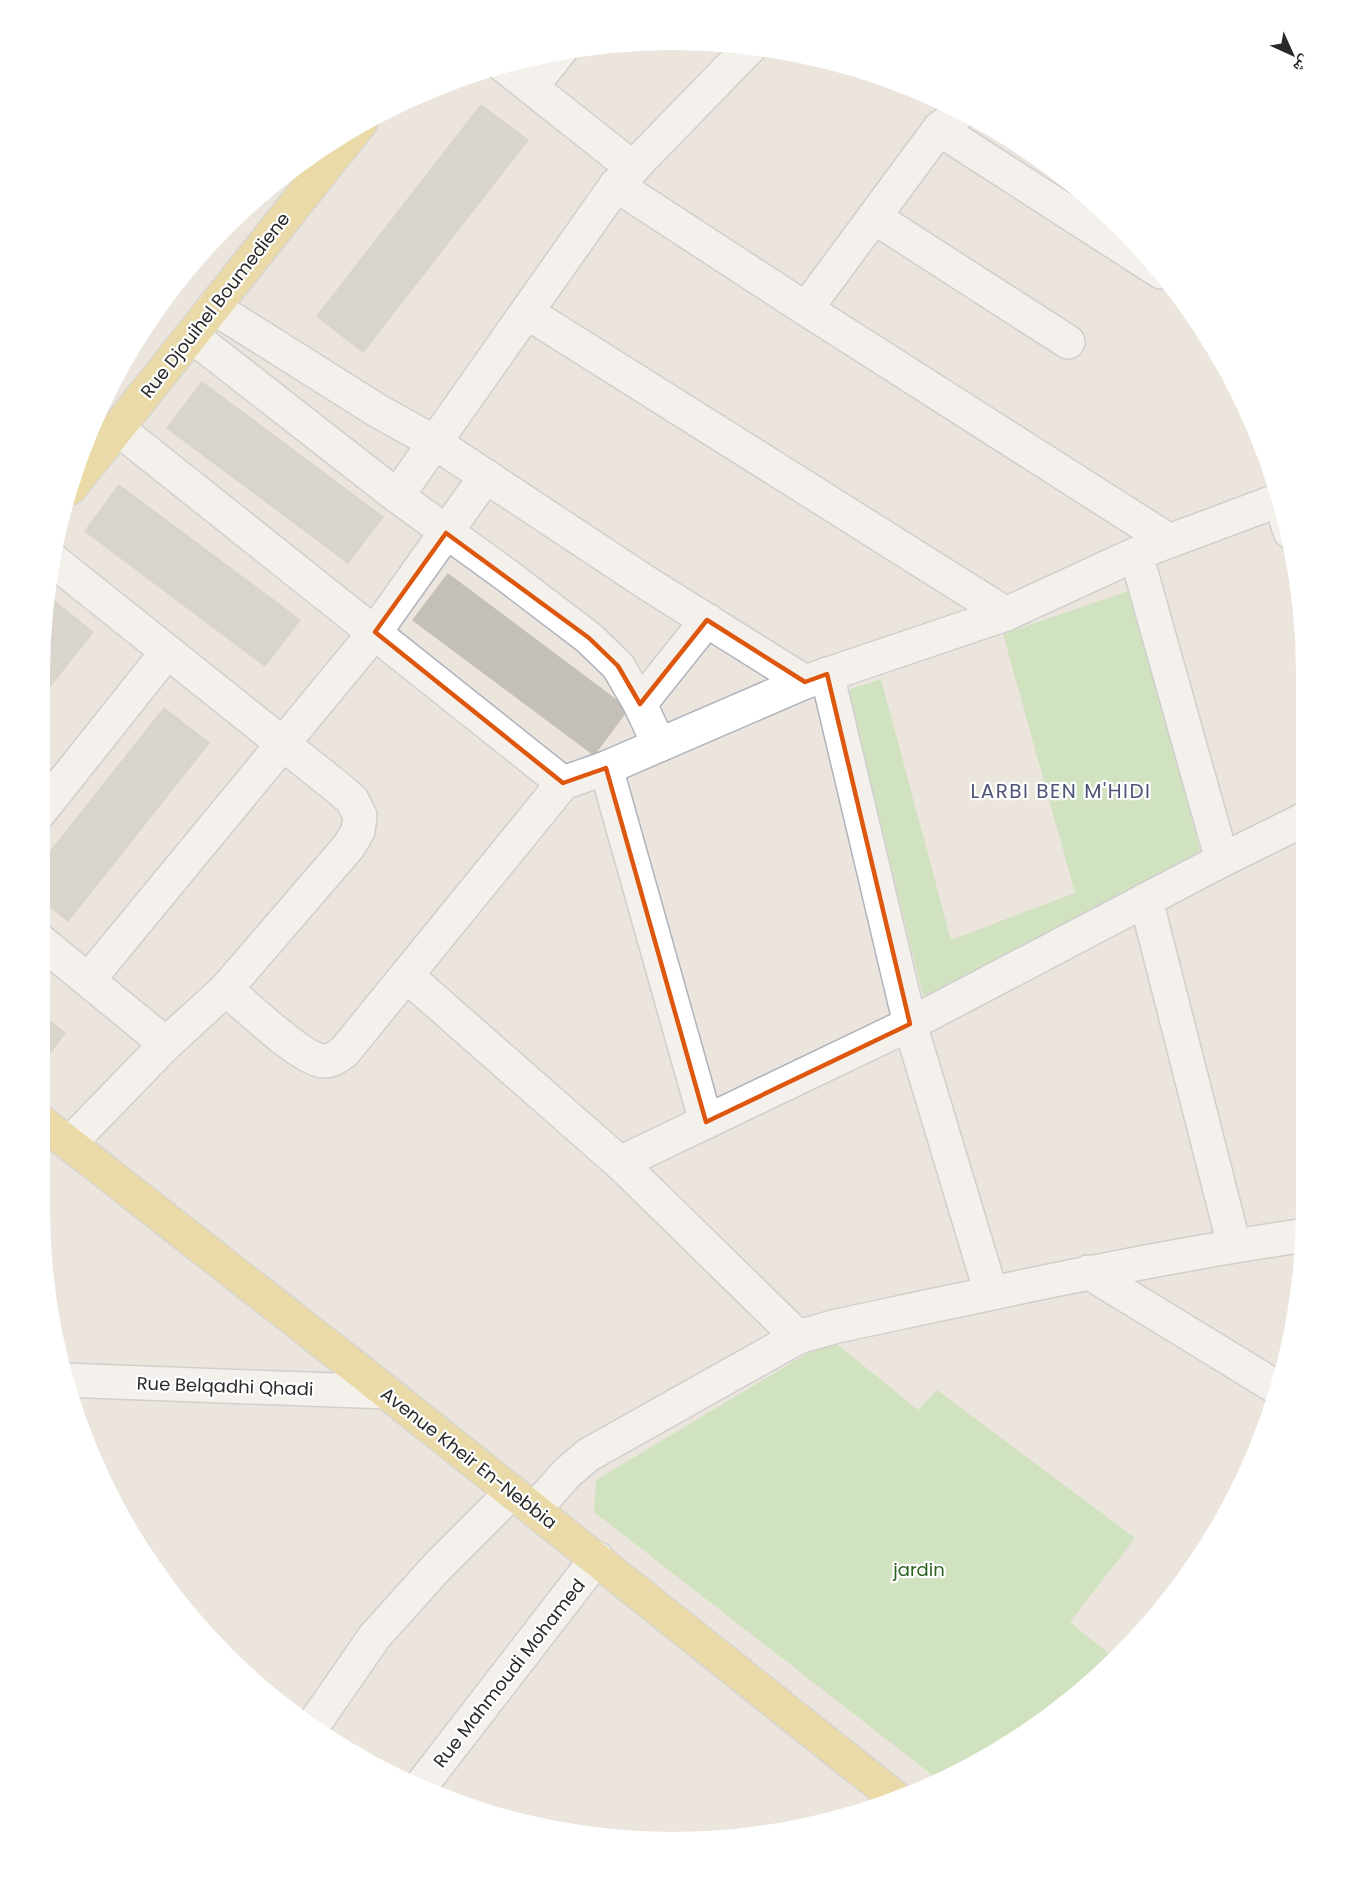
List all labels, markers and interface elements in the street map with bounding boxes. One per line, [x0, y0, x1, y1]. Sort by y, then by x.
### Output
north arrow [1262, 24, 1322, 84]
text: ش [1288, 50, 1316, 78]
street label: Rue Djouihel Boumediene [135, 207, 295, 403]
district label: LARBI BEN M'HIDI [971, 777, 1151, 805]
street label: Rue Belqadhi Qhadi [136, 1370, 314, 1402]
street label: Avenue Kheir En-Nebbia [376, 1381, 562, 1535]
park label: jardin [892, 1557, 945, 1582]
street label: Rue Mahmoudi Mohamed [427, 1573, 591, 1773]

